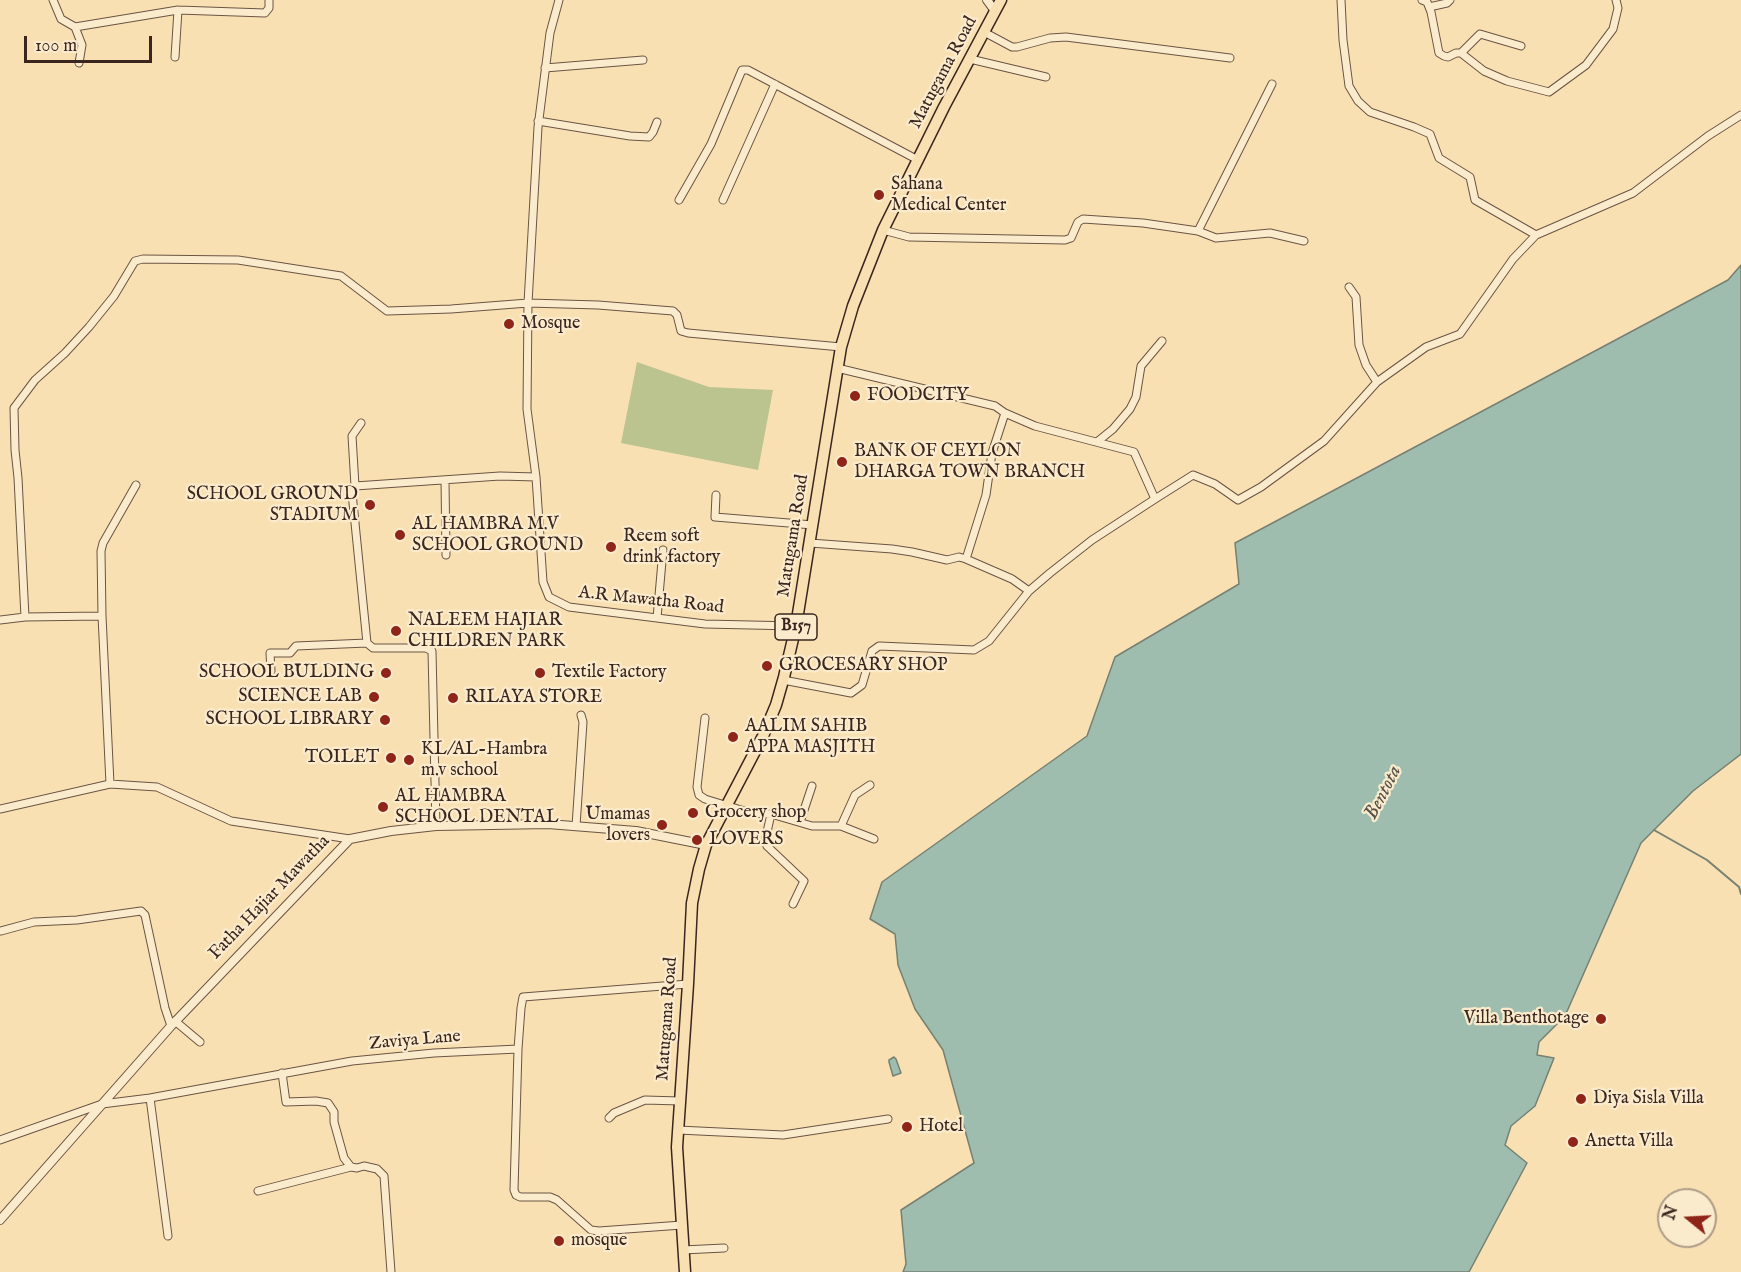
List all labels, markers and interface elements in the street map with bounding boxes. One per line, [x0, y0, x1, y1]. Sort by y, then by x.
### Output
street label: Matugama Road [905, 13, 983, 133]
scale bar [27, 24, 154, 62]
text: 100 m [35, 35, 77, 58]
place label: Sahana Medical Center [891, 174, 1006, 216]
marker: Sahana Medical Center [872, 188, 886, 202]
place label: Mosque [521, 313, 580, 335]
marker: Mosque [502, 317, 516, 331]
place label: FOODCITY [867, 385, 968, 407]
marker: FOODCITY [848, 389, 862, 403]
place label: BANK OF CEYLON DHARGA TOWN BRANCH [854, 441, 1085, 484]
marker: BANK OF CEYLON DHARGA TOWN BRANCH [835, 455, 849, 469]
street label: Matugama Road [774, 473, 814, 599]
place label: SCHOOL GROUND STADIUM [187, 484, 358, 526]
marker: SCHOOL GROUND STADIUM [363, 498, 377, 512]
place label: AL HAMBRA M.V SCHOOL GROUND [412, 514, 583, 556]
place label: Reem soft drink factory [623, 526, 720, 568]
marker: AL HAMBRA M.V SCHOOL GROUND [393, 528, 407, 542]
marker: Reem soft drink factory [604, 540, 618, 554]
street label: A.R Mawatha Road [577, 583, 725, 619]
place label: NALEEM HAJIAR CHILDREN PARK [408, 610, 565, 652]
road number: B157 [775, 614, 817, 640]
marker: NALEEM HAJIAR CHILDREN PARK [389, 624, 403, 638]
place label: GROCESARY SHOP [779, 655, 947, 677]
marker: GROCESARY SHOP [760, 659, 774, 673]
place label: SCHOOL BULDING [199, 662, 374, 684]
place label: Textile Factory [552, 662, 667, 684]
marker: SCHOOL BULDING [379, 666, 393, 680]
marker: Textile Factory [533, 666, 547, 680]
place label: SCIENCE LAB [238, 686, 362, 708]
place label: RILAYA STORE [465, 687, 602, 709]
marker: SCIENCE LAB [367, 690, 381, 704]
marker: RILAYA STORE [446, 691, 460, 705]
place label: SCHOOL LIBRARY [206, 709, 373, 731]
marker: SCHOOL LIBRARY [378, 713, 392, 727]
place label: AALIM SAHIB APPA MASJITH [745, 716, 876, 758]
marker: AALIM SAHIB APPA MASJITH [726, 730, 740, 744]
place label: KL/AL-Hambra m.v school [421, 739, 547, 782]
place label: TOILET [305, 747, 379, 769]
marker: TOILET [384, 751, 398, 765]
marker: KL/AL-Hambra m.v school [402, 753, 416, 767]
water label: Bentota [1360, 762, 1408, 824]
place label: AL HAMBRA SCHOOL DENTAL [395, 786, 559, 828]
marker: AL HAMBRA SCHOOL DENTAL [376, 800, 390, 814]
place label: Grocery shop [705, 802, 806, 824]
place label: Umamas lovers [586, 804, 650, 846]
marker: Grocery shop [686, 806, 700, 820]
marker: Umamas lovers [655, 818, 669, 832]
place label: LOVERS [709, 829, 784, 851]
street label: Fatha Hajiar Mawatha [205, 831, 335, 965]
marker: LOVERS [690, 833, 704, 847]
street label: Matugama Road [653, 956, 683, 1082]
place label: Villa Benthotage [1464, 1008, 1589, 1030]
marker: Villa Benthotage [1594, 1012, 1608, 1026]
street label: Zaviya Lane [368, 1026, 462, 1056]
place label: Diya Sisla Villa [1593, 1088, 1704, 1110]
marker: Diya Sisla Villa [1574, 1092, 1588, 1106]
place label: Hotel [919, 1116, 963, 1138]
marker: Hotel [900, 1120, 914, 1134]
place label: Anetta Villa [1585, 1131, 1673, 1153]
marker: Anetta Villa [1566, 1135, 1580, 1149]
north arrow [1657, 1188, 1717, 1248]
text: N [1660, 1203, 1683, 1223]
place label: mosque [571, 1230, 627, 1252]
marker: mosque [552, 1234, 566, 1248]

